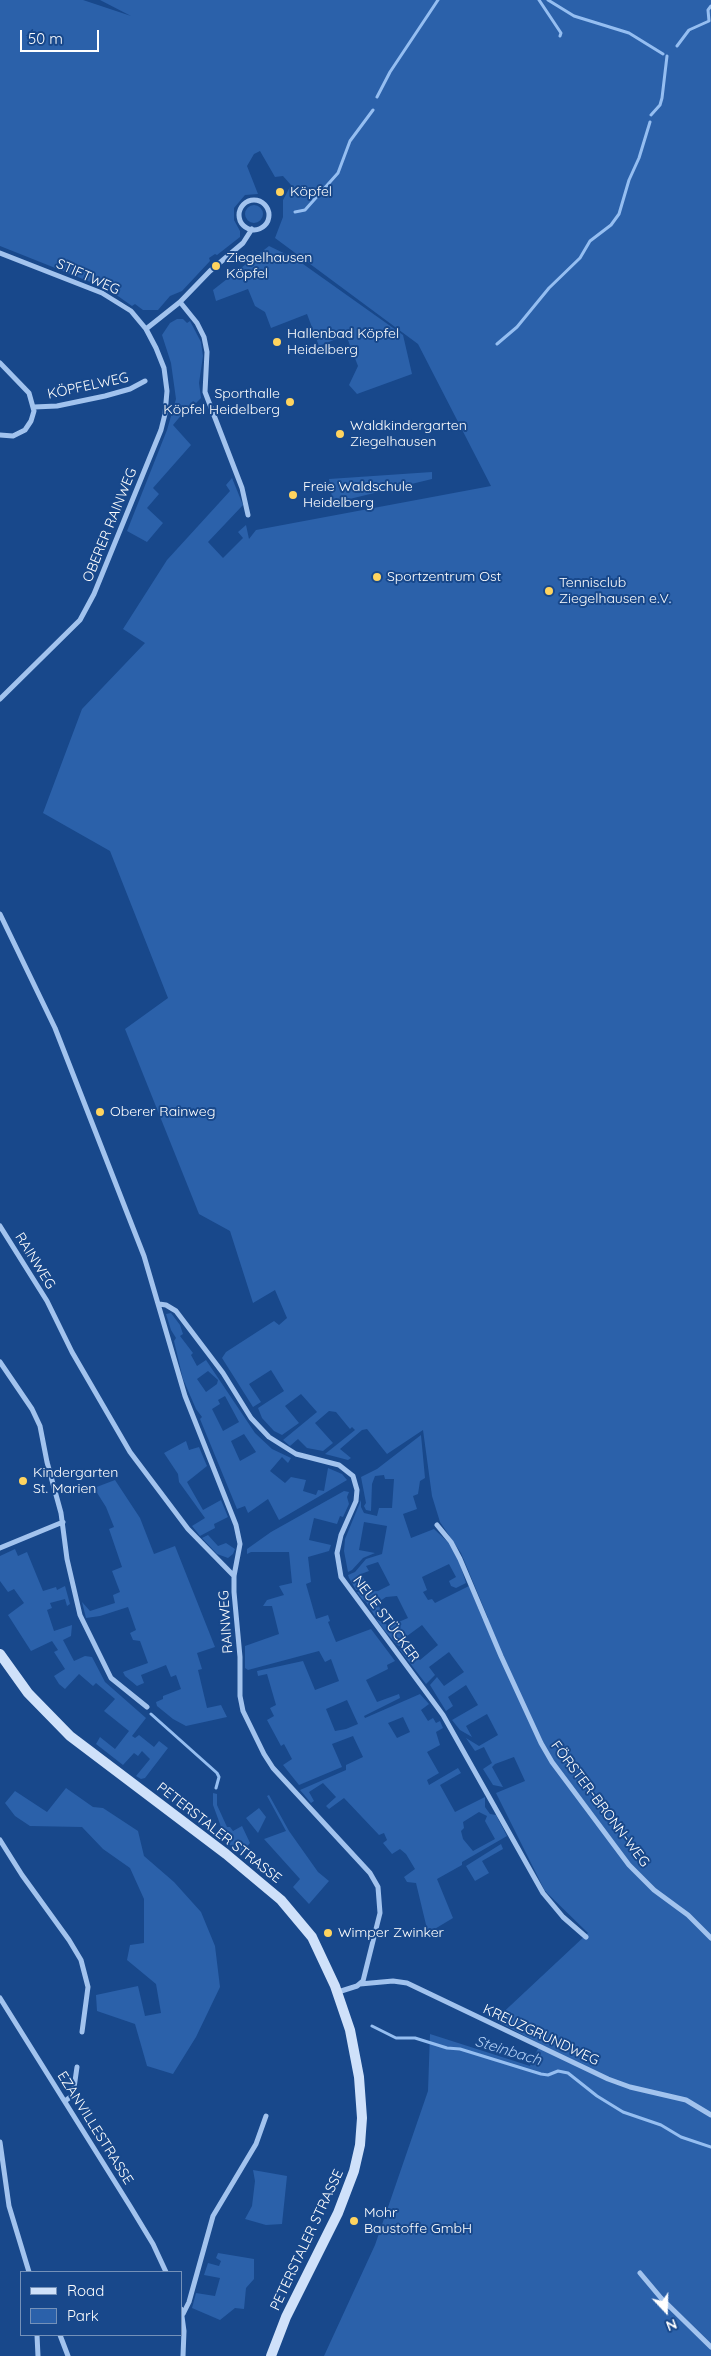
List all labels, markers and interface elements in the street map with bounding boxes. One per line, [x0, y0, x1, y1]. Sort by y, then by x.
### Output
scale bar [22, 20, 101, 52]
text: 50 m [28, 29, 63, 48]
place label: Köpfel [290, 184, 332, 200]
marker: Köpfel [274, 186, 286, 198]
place label: Ziegelhausen Köpfel [226, 250, 312, 282]
street label: STIFTWEG [54, 256, 122, 298]
marker: Ziegelhausen Köpfel [210, 260, 222, 272]
place label: Hallenbad Köpfel Heidelberg [287, 326, 399, 358]
marker: Hallenbad Köpfel Heidelberg [271, 336, 283, 348]
street label: KÖPFELWEG [46, 369, 130, 403]
place label: Sporthalle Köpfel Heidelberg [163, 386, 280, 418]
marker: Sporthalle Köpfel Heidelberg [284, 396, 296, 408]
place label: Waldkindergarten Ziegelhausen [350, 418, 467, 451]
marker: Waldkindergarten Ziegelhausen [334, 428, 346, 440]
street label: OBERER RAINWEG [79, 465, 141, 585]
place label: Freie Waldschule Heidelberg [303, 479, 413, 512]
marker: Freie Waldschule Heidelberg [287, 489, 299, 501]
place label: Sportzentrum Ost [387, 569, 501, 585]
marker: Sportzentrum Ost [371, 571, 383, 583]
place label: Tennisclub Ziegelhausen e.V. [559, 575, 671, 608]
marker: Tennisclub Ziegelhausen e.V. [543, 585, 555, 597]
place label: Oberer Rainweg [110, 1104, 215, 1120]
marker: Oberer Rainweg [94, 1106, 106, 1118]
street label: RAINWEG [11, 1230, 59, 1292]
place label: Kindergarten St. Marien [33, 1465, 118, 1498]
marker: Kindergarten St. Marien [17, 1475, 29, 1487]
street label: NEUE STÜCKER [349, 1573, 423, 1665]
street label: RAINWEG [215, 1590, 237, 1654]
street label: FÖRSTER-BRONN-WEG [547, 1738, 653, 1870]
street label: PETERSTALER STRASSE [153, 1779, 285, 1887]
place label: Wimper Zwinker [338, 1925, 444, 1941]
marker: Wimper Zwinker [322, 1927, 334, 1939]
street label: KREUZGRUNDWEG [480, 2001, 602, 2069]
water label: Steinbach [473, 2032, 543, 2070]
street label: EZANVILLESTRASSE [53, 2068, 137, 2188]
street label: PETERSTALER STRASSE [267, 2167, 347, 2313]
place label: Mohr Baustoffe GmbH [364, 2205, 472, 2238]
marker: Mohr Baustoffe GmbH [348, 2215, 360, 2227]
legend [20, 2271, 182, 2336]
text: Road [67, 2281, 104, 2300]
north arrow [641, 2286, 691, 2336]
text: Park [67, 2306, 99, 2325]
text: N [663, 2315, 679, 2335]

